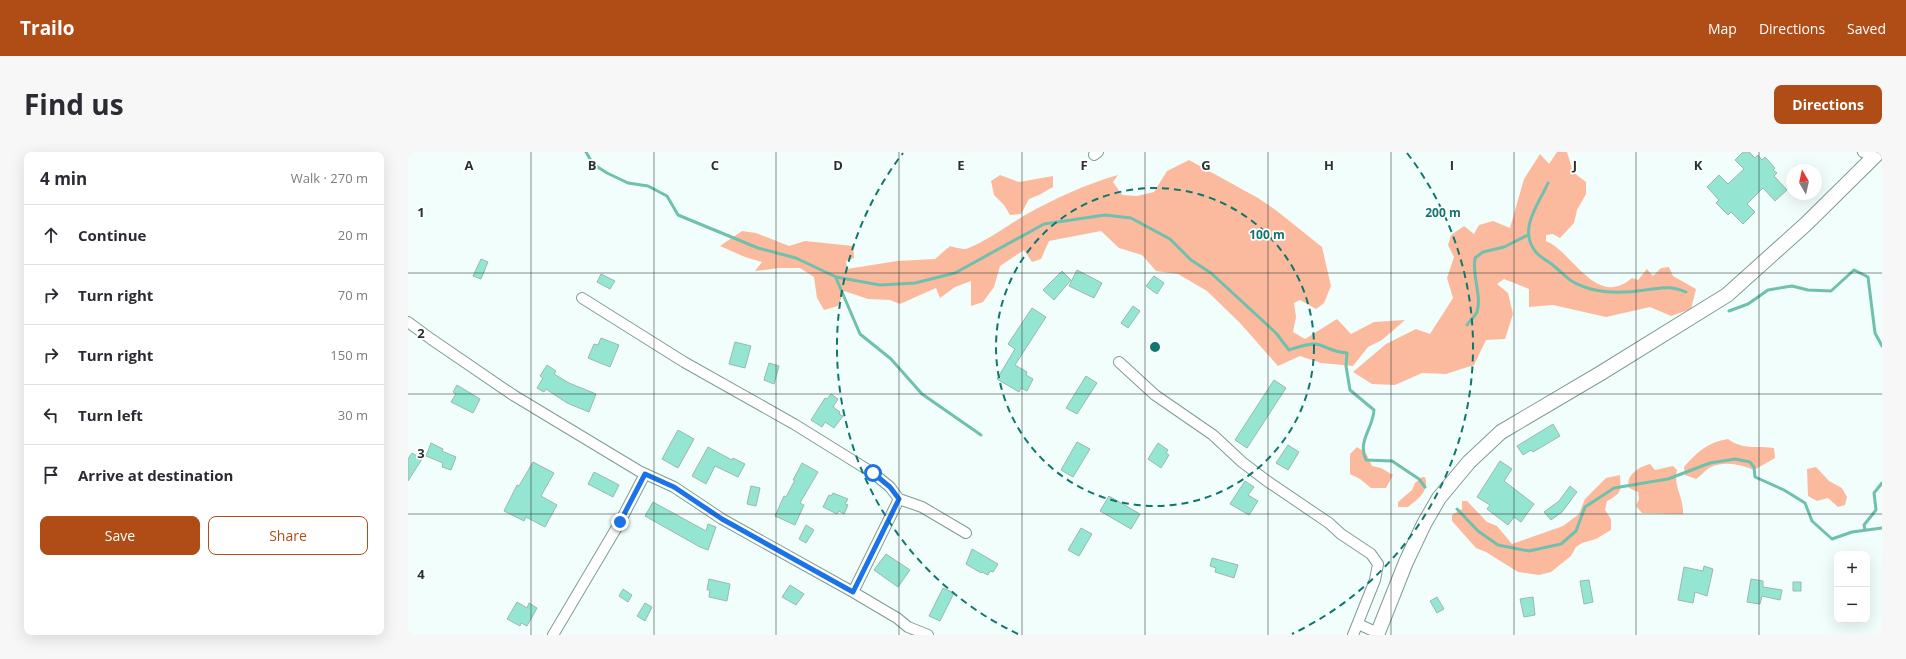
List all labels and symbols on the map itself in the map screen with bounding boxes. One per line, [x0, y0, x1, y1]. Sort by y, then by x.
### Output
text: A [465, 156, 474, 174]
text: B [588, 156, 597, 174]
text: C [711, 156, 719, 174]
text: D [833, 156, 843, 174]
text: E [957, 156, 965, 174]
text: F [1080, 156, 1088, 174]
text: G [1201, 156, 1211, 174]
text: H [1324, 156, 1334, 174]
text: I [1450, 156, 1454, 174]
text: J [1572, 156, 1577, 174]
text: K [1694, 156, 1703, 174]
north arrow [1786, 164, 1822, 200]
text: 1 [417, 203, 425, 221]
text: 200 m [1425, 204, 1461, 221]
text: 100 m [1249, 226, 1285, 243]
text: 2 [417, 324, 425, 342]
centre of rings [1148, 340, 1162, 354]
text: 3 [417, 444, 425, 462]
route start [864, 464, 882, 482]
route end [611, 513, 629, 531]
text: 4 [417, 565, 425, 583]

